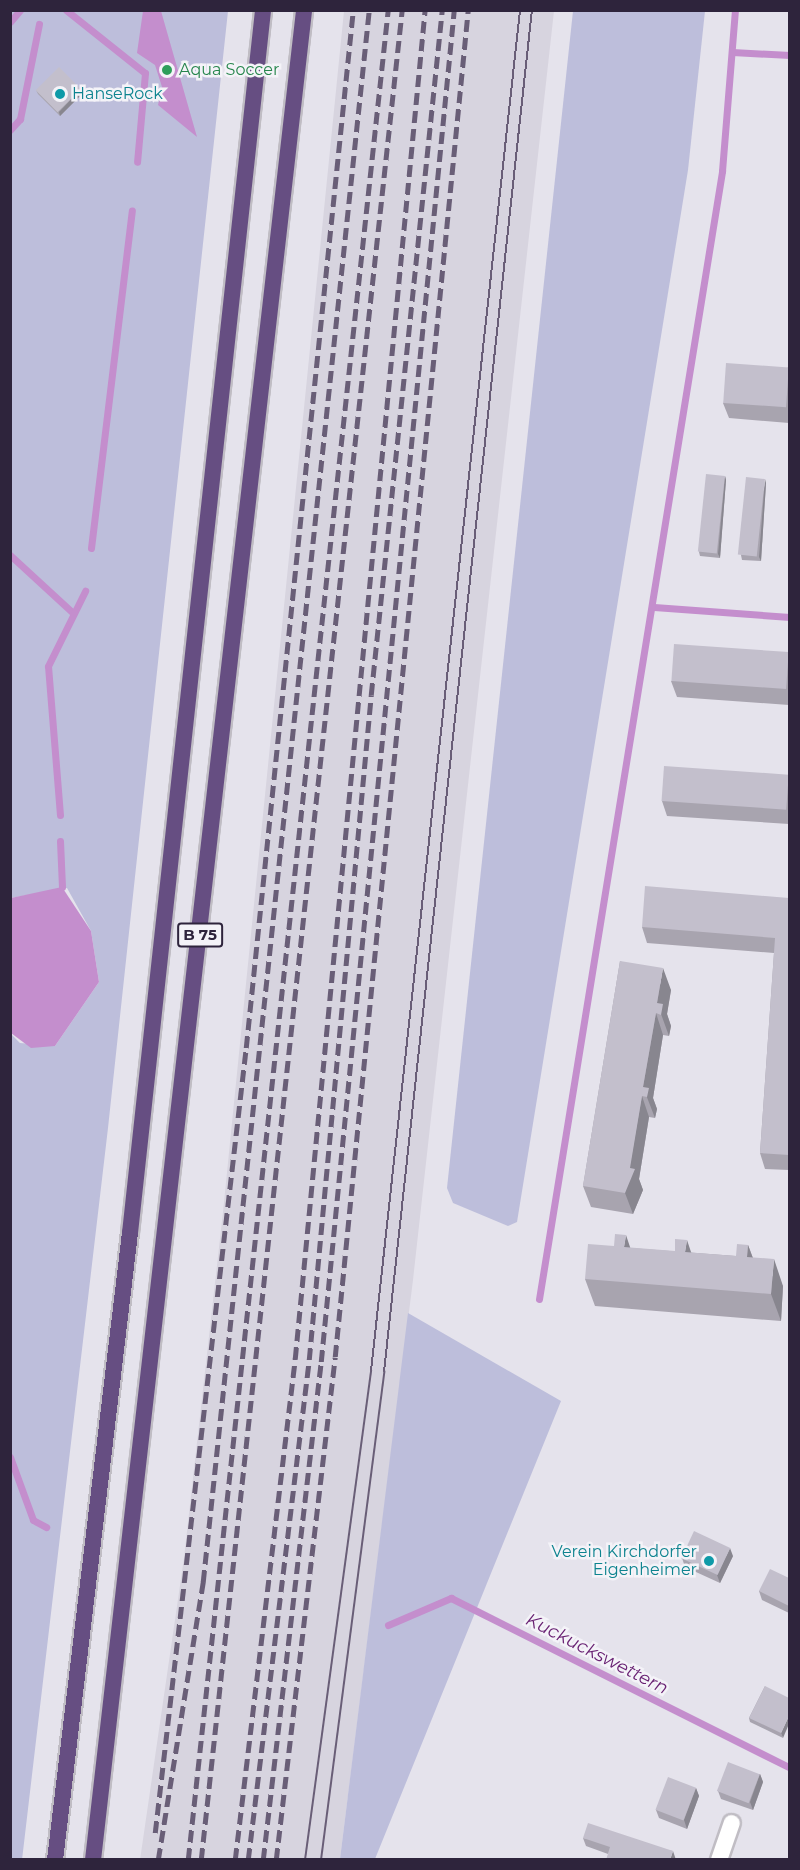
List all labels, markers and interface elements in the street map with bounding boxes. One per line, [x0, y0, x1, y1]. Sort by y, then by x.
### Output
place label: Aqua Soccer [179, 60, 279, 80]
marker: Aqua Soccer [160, 63, 174, 77]
place label: HanseRock [72, 84, 163, 104]
marker: HanseRock [53, 87, 67, 101]
road number: B 75 [176, 923, 224, 947]
place label: Verein Kirchdorfer Eigenheimer [552, 1542, 697, 1580]
marker: Verein Kirchdorfer Eigenheimer [702, 1554, 716, 1568]
water label: Kuckuckswettern [522, 1609, 672, 1699]

